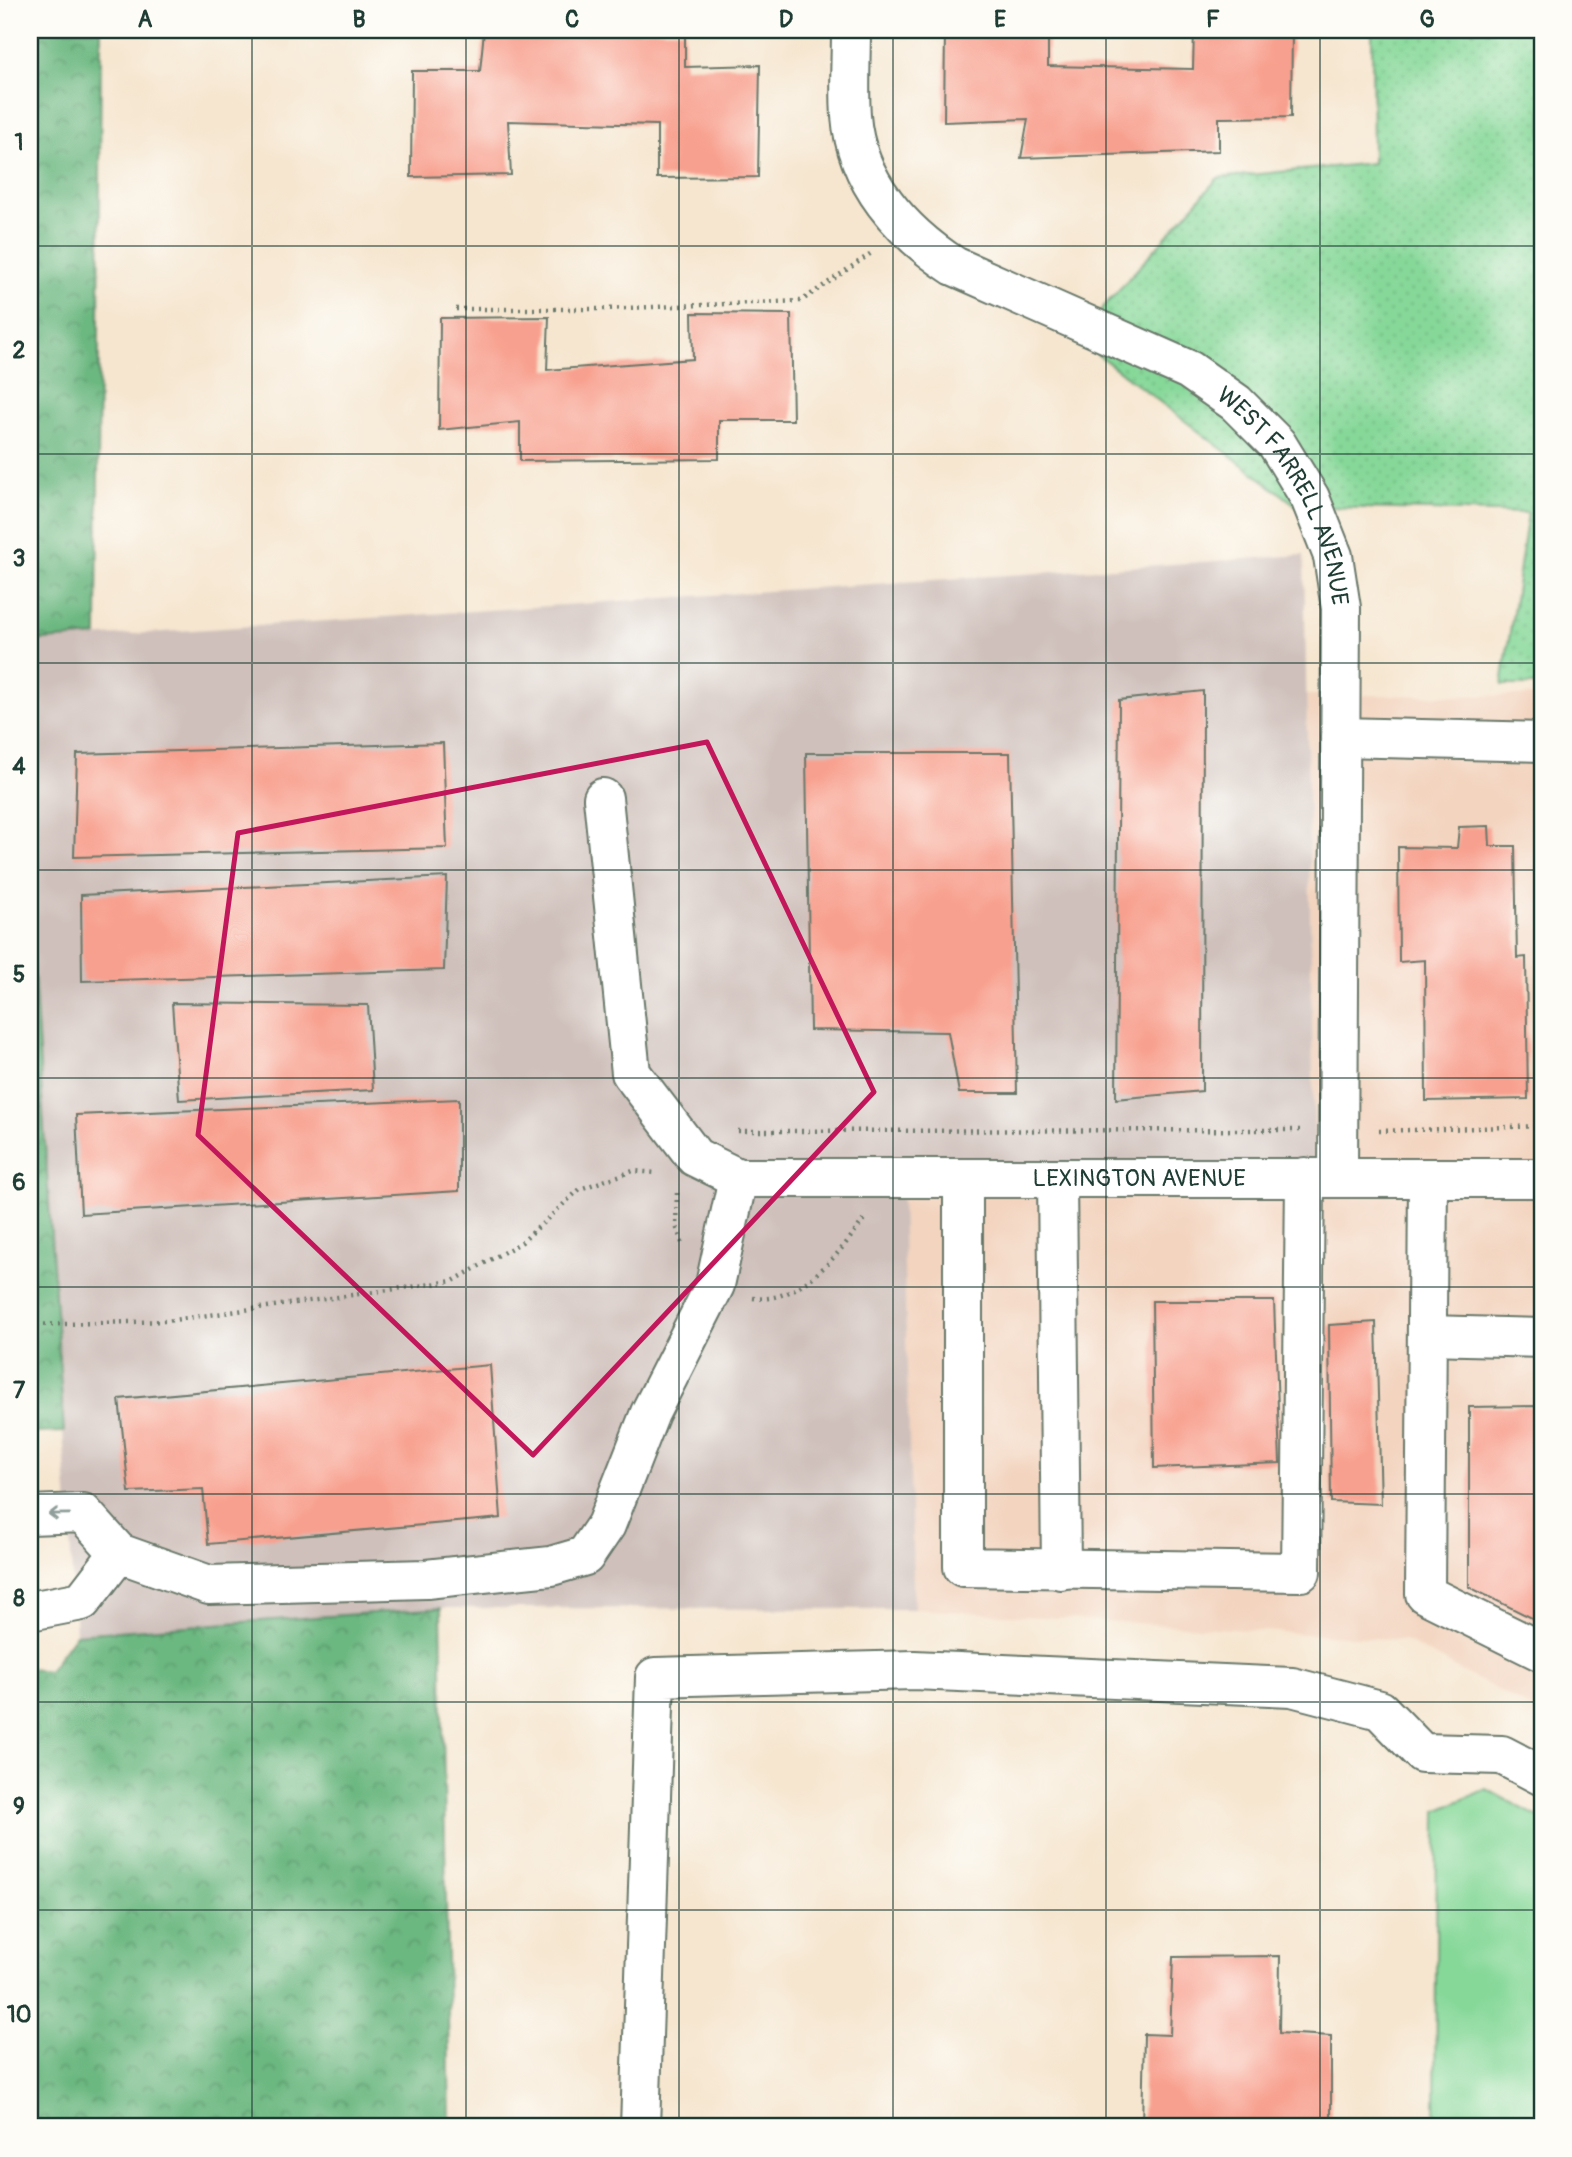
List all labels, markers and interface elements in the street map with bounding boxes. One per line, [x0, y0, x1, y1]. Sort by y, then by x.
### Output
text: A [138, 5, 153, 34]
text: B [352, 5, 366, 34]
text: C [565, 5, 579, 34]
text: D [779, 5, 793, 34]
text: E [994, 5, 1006, 34]
text: F [1206, 5, 1220, 34]
text: G [1419, 5, 1435, 34]
text: 1 [15, 128, 24, 157]
text: 2 [13, 336, 26, 365]
street label: WEST FARRELL AVENUE [1212, 380, 1354, 607]
text: 3 [13, 544, 25, 573]
text: 4 [12, 752, 26, 781]
text: 5 [13, 960, 25, 989]
street label: LEXINGTON AVENUE [1033, 1164, 1246, 1193]
text: 6 [12, 1168, 26, 1197]
text: 7 [13, 1376, 26, 1405]
one-way arrow [47, 1507, 70, 1520]
text: 8 [13, 1584, 25, 1613]
text: 9 [13, 1792, 25, 1821]
text: 10 [7, 2000, 31, 2029]

